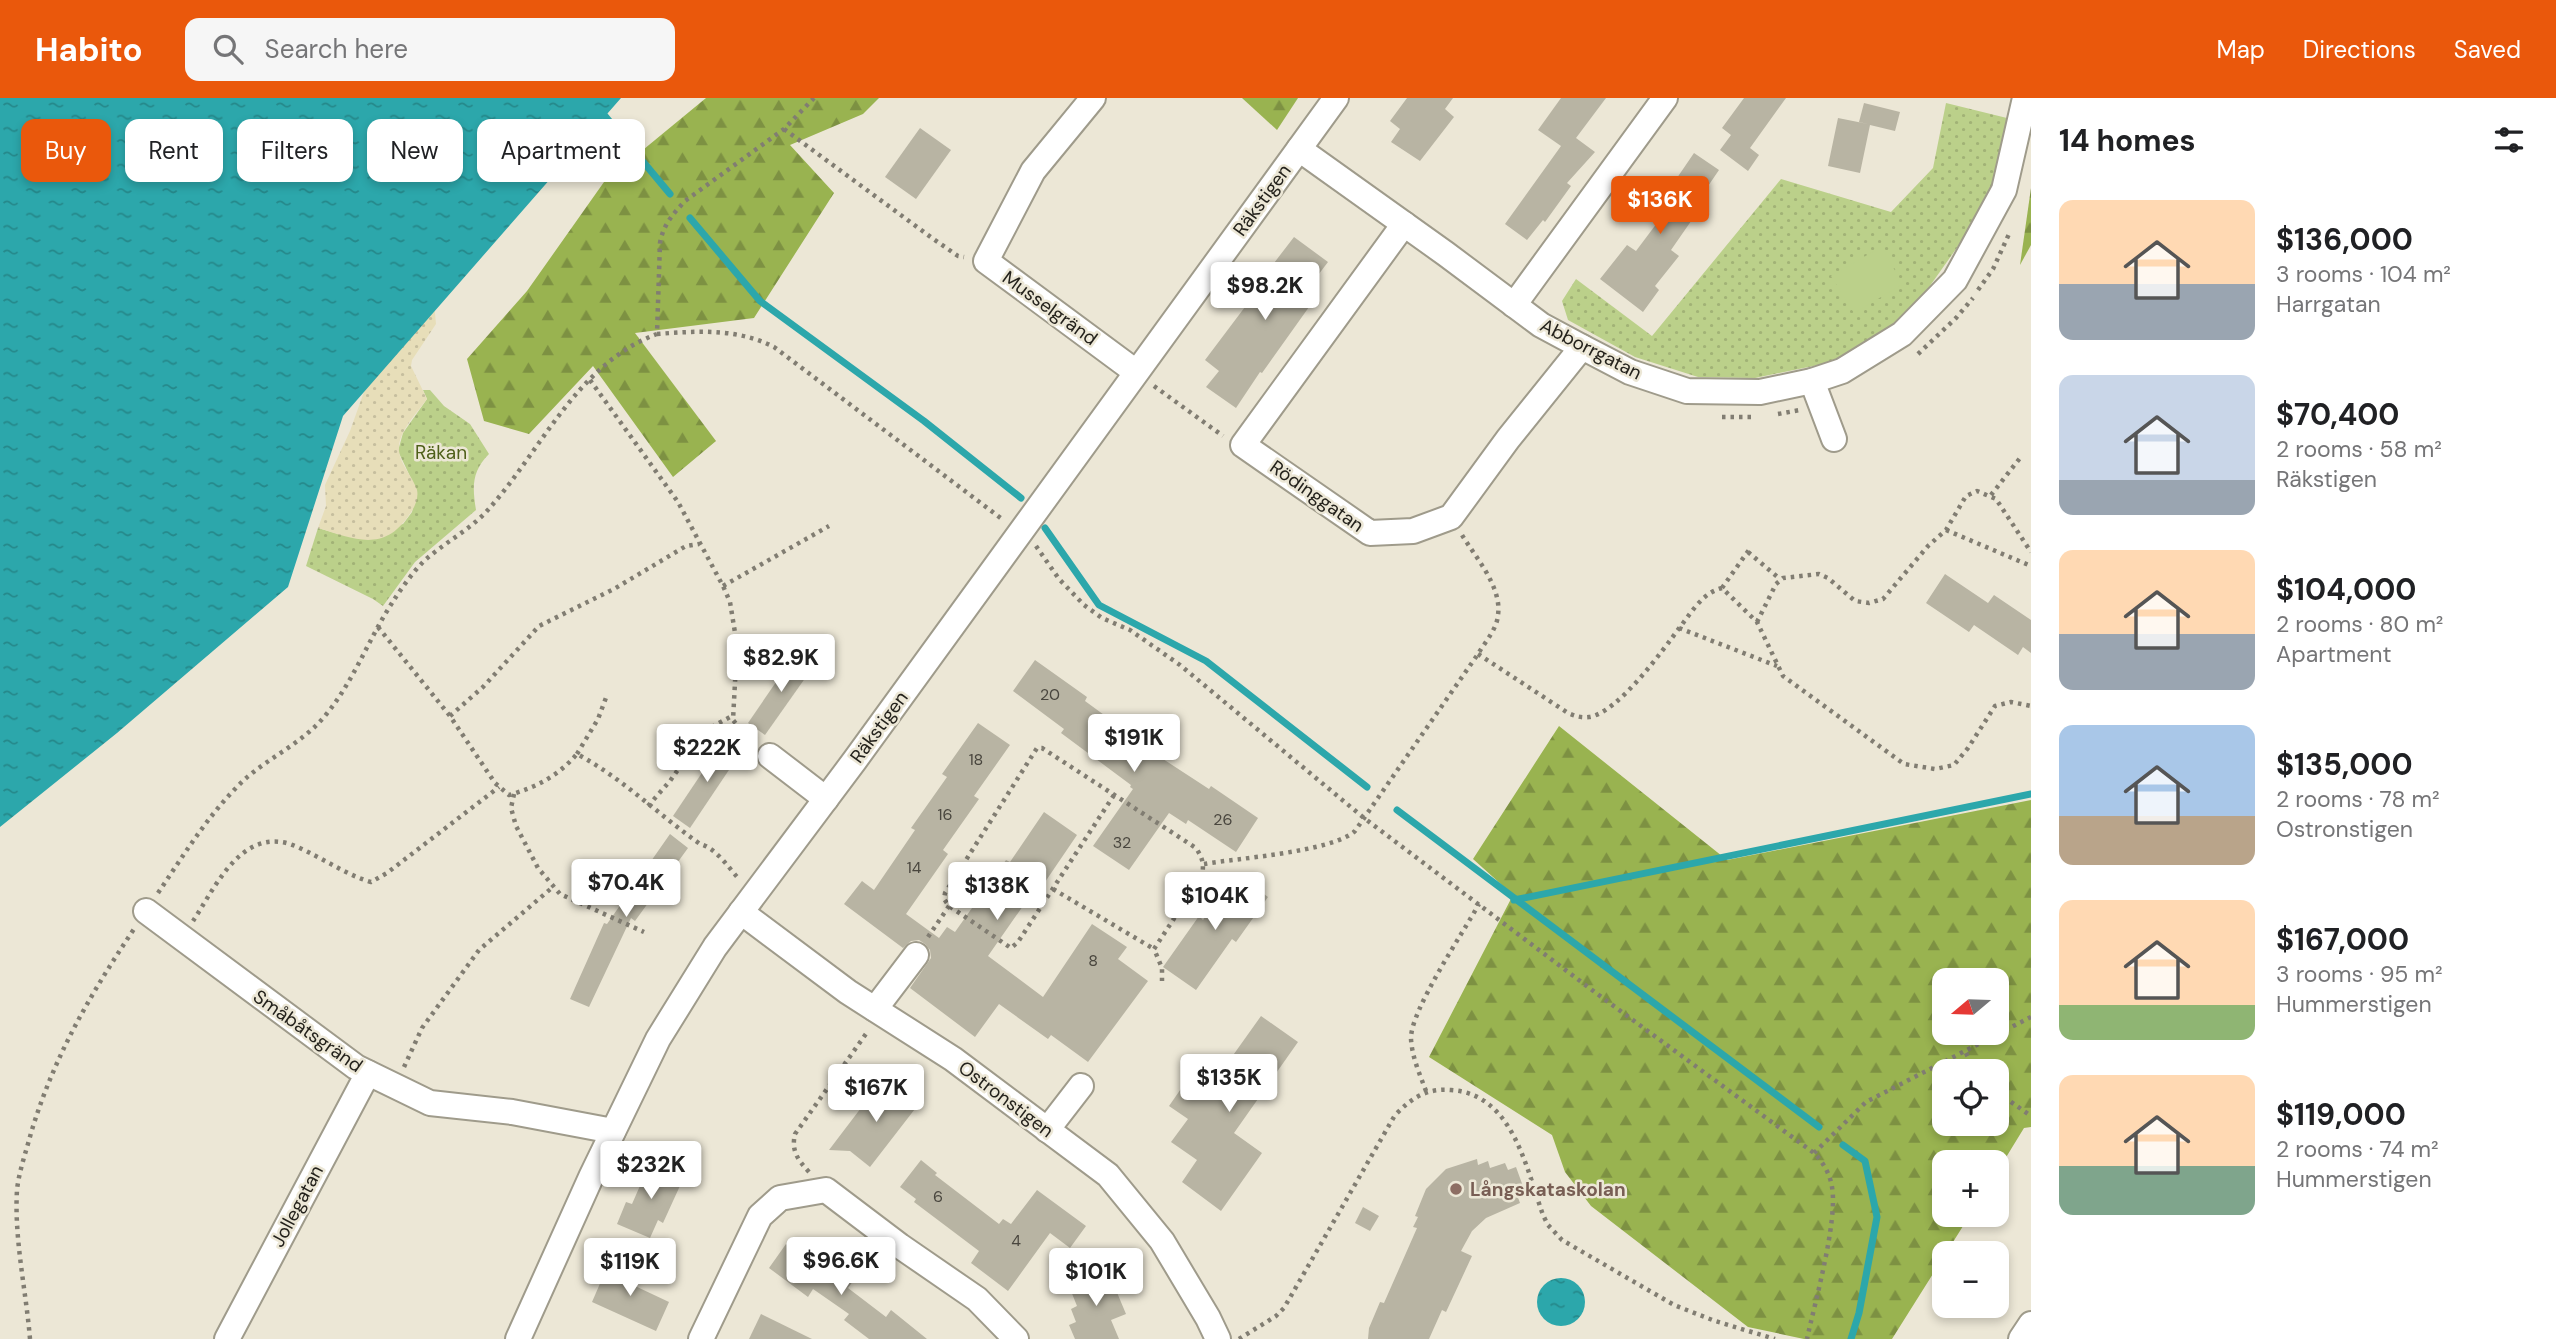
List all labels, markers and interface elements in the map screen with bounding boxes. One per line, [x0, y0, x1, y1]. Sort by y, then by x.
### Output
search box [185, 18, 675, 81]
text: Habito [35, 28, 143, 71]
icon: search [209, 30, 247, 68]
text: Search here [265, 32, 408, 66]
text: Map [2217, 34, 2265, 65]
text: Directions [2303, 34, 2416, 65]
text: Saved [2454, 34, 2521, 65]
chip: Buy [21, 119, 111, 182]
chip: Rent [125, 119, 223, 182]
chip: Filters [237, 119, 353, 182]
chip: New [367, 119, 463, 182]
chip: Apartment [477, 119, 645, 182]
text: 14 homes [2059, 121, 2196, 160]
icon: filters [2490, 121, 2528, 159]
street label: Räkstigen [1227, 159, 1297, 241]
pin: $136K [1611, 176, 1709, 236]
text: $136K [1627, 184, 1693, 214]
text: $136,000 [2276, 220, 2413, 259]
icon: home [2115, 228, 2199, 312]
text: 3 rooms · 104 m² [2276, 259, 2451, 289]
pin: $98.2K [1208, 262, 1322, 322]
street label: Musselgränd [997, 265, 1103, 351]
text: $98.2K [1227, 270, 1303, 300]
text: Harrgatan [2276, 289, 2381, 319]
street label: Abborrgatan [1536, 313, 1646, 385]
text: $70,400 [2276, 395, 2399, 434]
icon: home [2115, 403, 2199, 487]
text: 2 rooms · 58 m² [2276, 434, 2442, 464]
park label: Räkan [415, 440, 467, 465]
street label: Rödinggatan [1265, 454, 1369, 538]
text: Räkstigen [2276, 464, 2377, 494]
text: $104,000 [2276, 570, 2416, 609]
icon: home [2115, 578, 2199, 662]
text: 2 rooms · 80 m² [2276, 609, 2443, 639]
pin: $82.9K [724, 634, 838, 694]
text: Apartment [2276, 639, 2391, 669]
text: $82.9K [743, 642, 819, 672]
house number: 20 [1040, 684, 1060, 705]
street label: Räkstigen [844, 686, 914, 768]
pin: $191K [1085, 714, 1183, 774]
text: $191K [1104, 722, 1164, 752]
pin: $222K [658, 724, 756, 784]
text: $222K [673, 732, 741, 762]
text: $135,000 [2276, 745, 2413, 784]
house number: 18 [969, 749, 983, 770]
icon: home [2115, 753, 2199, 837]
text: 2 rooms · 78 m² [2276, 784, 2440, 814]
house number: 16 [937, 804, 953, 825]
house number: 26 [1213, 809, 1233, 830]
text: Ostronstigen [2276, 814, 2413, 844]
house number: 32 [1113, 832, 1131, 853]
house number: 14 [907, 857, 922, 878]
pin: $70.4K [569, 860, 683, 919]
pin: $138K [948, 862, 1046, 922]
text: $70.4K [587, 867, 665, 897]
text: $138K [964, 870, 1030, 900]
pin: $104K [1166, 872, 1264, 932]
text: $104K [1181, 880, 1249, 910]
text: $167,000 [2276, 920, 2409, 959]
icon: home [2115, 928, 2199, 1012]
house number: 8 [1088, 950, 1098, 971]
text: 3 rooms · 95 m² [2276, 959, 2443, 989]
north arrow [1932, 968, 2009, 1045]
map controls [1932, 968, 2009, 1318]
street label: Småbåtsgränd [248, 984, 368, 1078]
text: Hummerstigen [2276, 989, 2432, 1019]
pin: $135K [1180, 1054, 1278, 1114]
street label: Ostronstigen [953, 1055, 1059, 1143]
button: locate [1932, 1059, 2009, 1136]
text: $135K [1196, 1062, 1262, 1092]
pin: $167K [827, 1065, 925, 1124]
text: $167K [844, 1072, 908, 1102]
text: $119,000 [2276, 1095, 2406, 1134]
icon: home [2115, 1103, 2199, 1187]
text: 2 rooms · 74 m² [2276, 1134, 2439, 1164]
pin: $232K [602, 1142, 700, 1201]
text: $232K [616, 1149, 686, 1179]
button: + [1932, 1150, 2009, 1227]
street label: Jollegatan [265, 1161, 329, 1251]
text: Hummerstigen [2276, 1164, 2432, 1194]
place label: Långskataskolan [1470, 1177, 1626, 1202]
marker: Långskataskolan [1448, 1181, 1464, 1197]
house number: 6 [933, 1186, 943, 1207]
house number: 4 [1011, 1230, 1021, 1251]
pin: $119K [581, 1238, 679, 1298]
pin: $96.6K [784, 1238, 898, 1297]
button: − [1932, 1241, 2009, 1318]
text: $96.6K [802, 1245, 880, 1275]
text: $119K [600, 1246, 660, 1276]
pin: $101K [1047, 1248, 1145, 1308]
text: $101K [1065, 1256, 1127, 1286]

